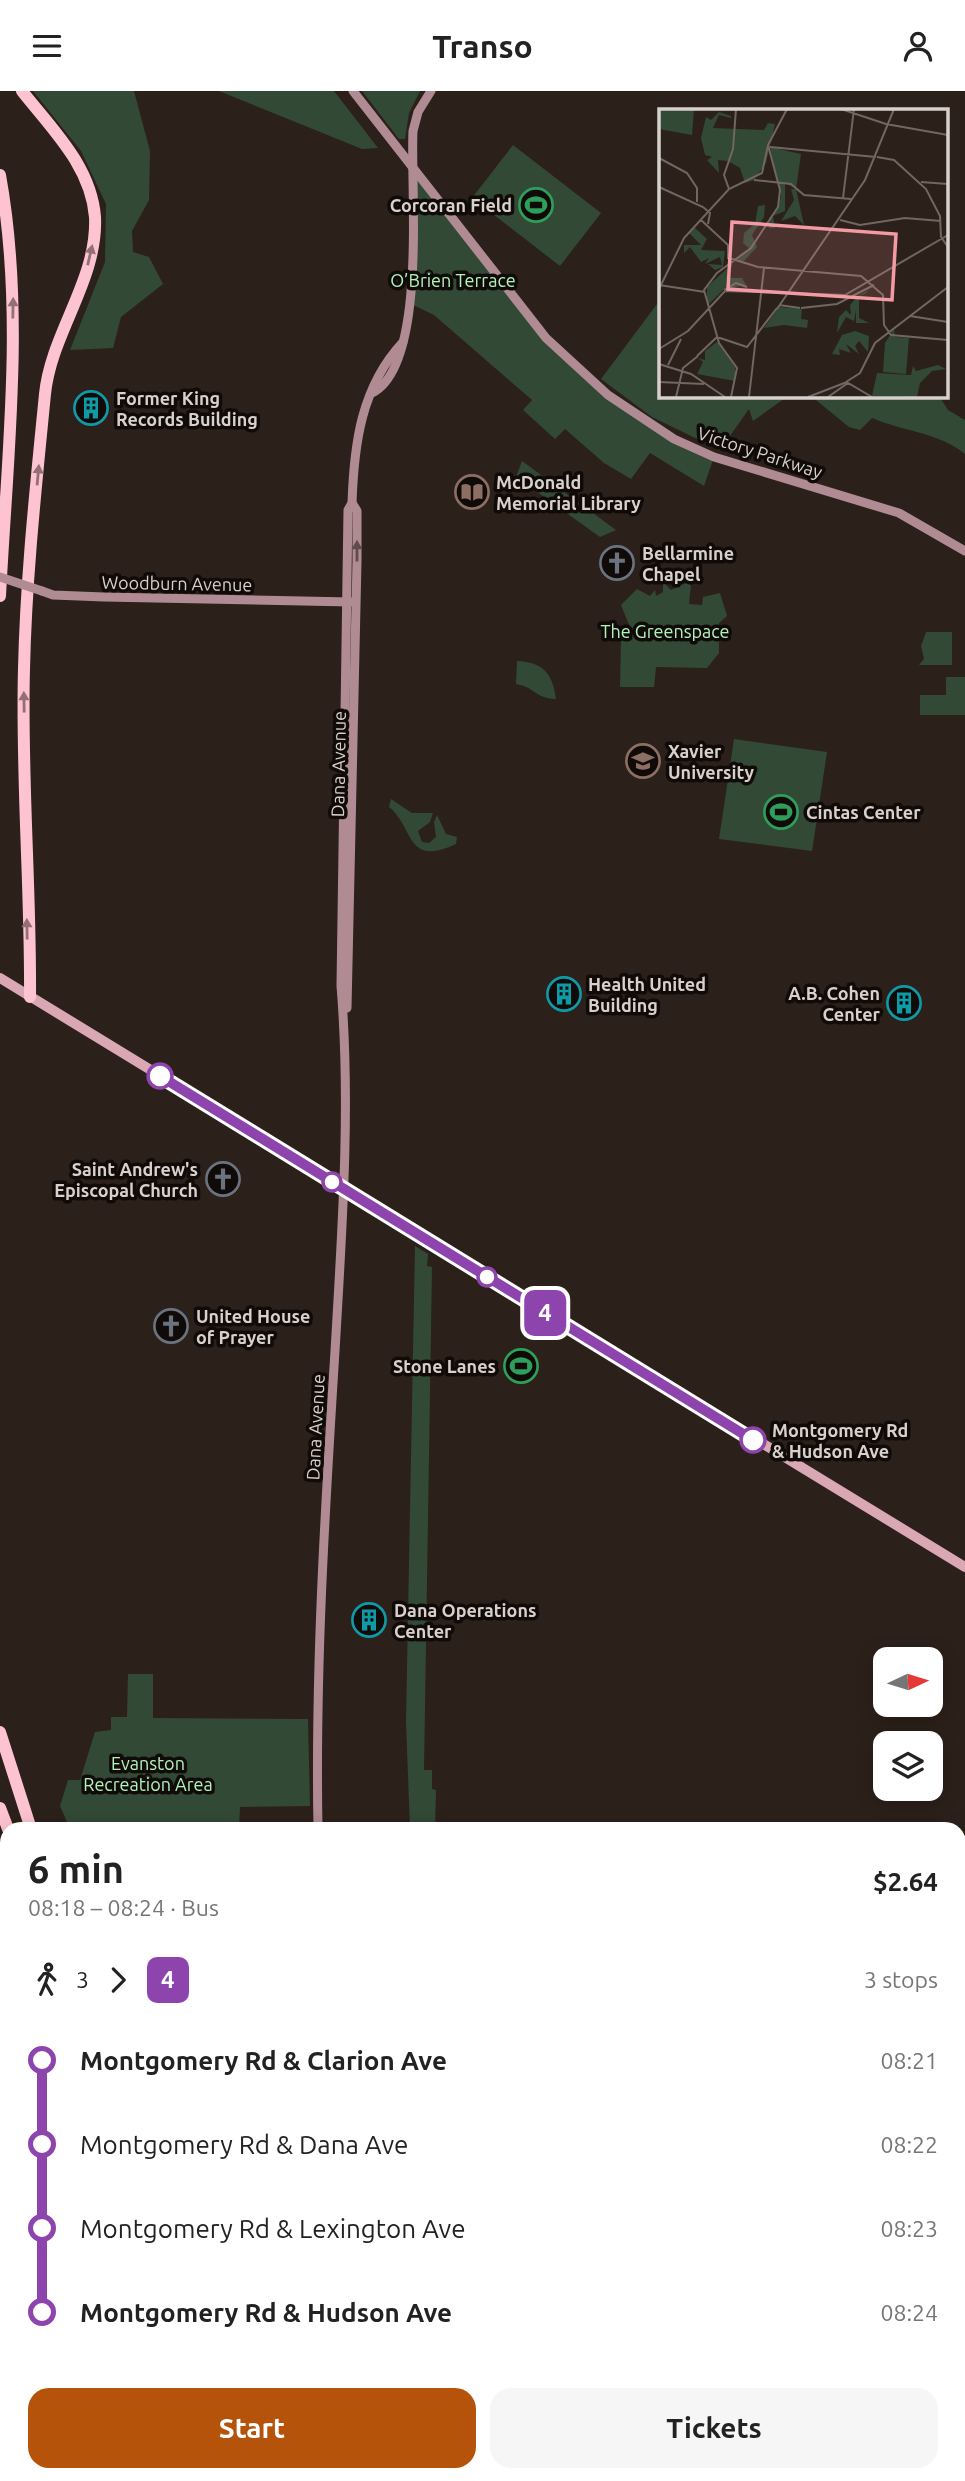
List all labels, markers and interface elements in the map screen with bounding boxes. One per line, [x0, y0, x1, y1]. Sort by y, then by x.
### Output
icon: menu [28, 27, 66, 65]
icon: person [899, 27, 937, 65]
text: Transo [432, 28, 533, 64]
inset map [659, 109, 948, 397]
sports icon: Corcoran Field [517, 186, 555, 224]
place label: Corcoran Field [390, 195, 512, 215]
one-way arrow [85, 244, 96, 266]
park label: O’Brien Terrace [390, 270, 516, 290]
one-way arrow [8, 296, 19, 318]
place label: Former King Records Building [116, 388, 258, 429]
building icon: Former King Records Building [72, 389, 110, 427]
street label: Victory Parkway [695, 422, 825, 482]
one-way arrow [32, 464, 43, 486]
place label: McDonald Memorial Library [496, 472, 641, 513]
library icon: McDonald Memorial Library [453, 473, 491, 511]
one-way arrow [351, 540, 363, 562]
place label: Bellarmine Chapel [642, 543, 734, 584]
church icon: Bellarmine Chapel [598, 544, 636, 582]
street label: Woodburn Avenue [102, 572, 252, 594]
park label: The Greenspace [600, 621, 730, 641]
one-way arrow [18, 690, 30, 712]
street label: Dana Avenue [327, 711, 349, 817]
place label: Xavier University [668, 741, 755, 782]
school or university icon: Xavier University [624, 742, 662, 780]
sports icon: Cintas Center [762, 793, 800, 831]
place label: Cintas Center [806, 802, 921, 822]
one-way arrow [21, 918, 33, 940]
place label: Health United Building [588, 974, 706, 1015]
building icon: Health United Building [545, 975, 583, 1013]
place label: A.B. Cohen Center [788, 983, 881, 1024]
building icon: A.B. Cohen Center [885, 984, 923, 1022]
unlabelled marker [147, 1063, 173, 1089]
place label: Saint Andrew's Episcopal Church [54, 1159, 198, 1200]
church icon: Saint Andrew's Episcopal Church [204, 1160, 242, 1198]
unlabelled marker [322, 1172, 342, 1192]
unlabelled marker [477, 1267, 497, 1287]
line badge: 4 [522, 1290, 568, 1336]
text: 4 [538, 1299, 552, 1326]
place label: United House of Prayer [196, 1306, 310, 1347]
church icon: United House of Prayer [152, 1307, 190, 1345]
sports icon: Stone Lanes [502, 1347, 540, 1385]
place label: Stone Lanes [393, 1356, 496, 1376]
street label: Dana Avenue [302, 1373, 328, 1481]
place label: Montgomery Rd & Hudson Ave [772, 1420, 908, 1461]
marker: Montgomery Rd & Hudson Ave [740, 1427, 766, 1453]
place label: Dana Operations Center [394, 1600, 536, 1641]
building icon: Dana Operations Center [350, 1601, 388, 1639]
north arrow [873, 1647, 943, 1717]
map controls [873, 1647, 943, 1801]
button: layers [873, 1731, 943, 1801]
park label: Evanston Recreation Area [83, 1753, 213, 1794]
text: 6 min [28, 1848, 124, 1890]
text: $2.64 [873, 1867, 938, 1896]
text: 08:18 – 08:24 · Bus [28, 1895, 219, 1920]
icon: walk [28, 1961, 66, 1999]
icon: forward [99, 1961, 137, 1999]
text: 4 [161, 1966, 175, 1993]
text: 3 [76, 1967, 89, 1992]
text: 3 stops [864, 1967, 938, 1992]
text: Montgomery Rd & Clarion Ave [80, 2046, 447, 2075]
text: 08:21 [880, 2048, 938, 2073]
text: Montgomery Rd & Dana Ave [80, 2130, 408, 2159]
text: 08:22 [880, 2132, 938, 2157]
text: Montgomery Rd & Lexington Ave [80, 2214, 466, 2243]
text: 08:23 [880, 2216, 938, 2241]
text: Montgomery Rd & Hudson Ave [80, 2298, 452, 2327]
text: 08:24 [880, 2300, 938, 2325]
button: Start [28, 2388, 476, 2468]
button: Tickets [490, 2388, 938, 2468]

